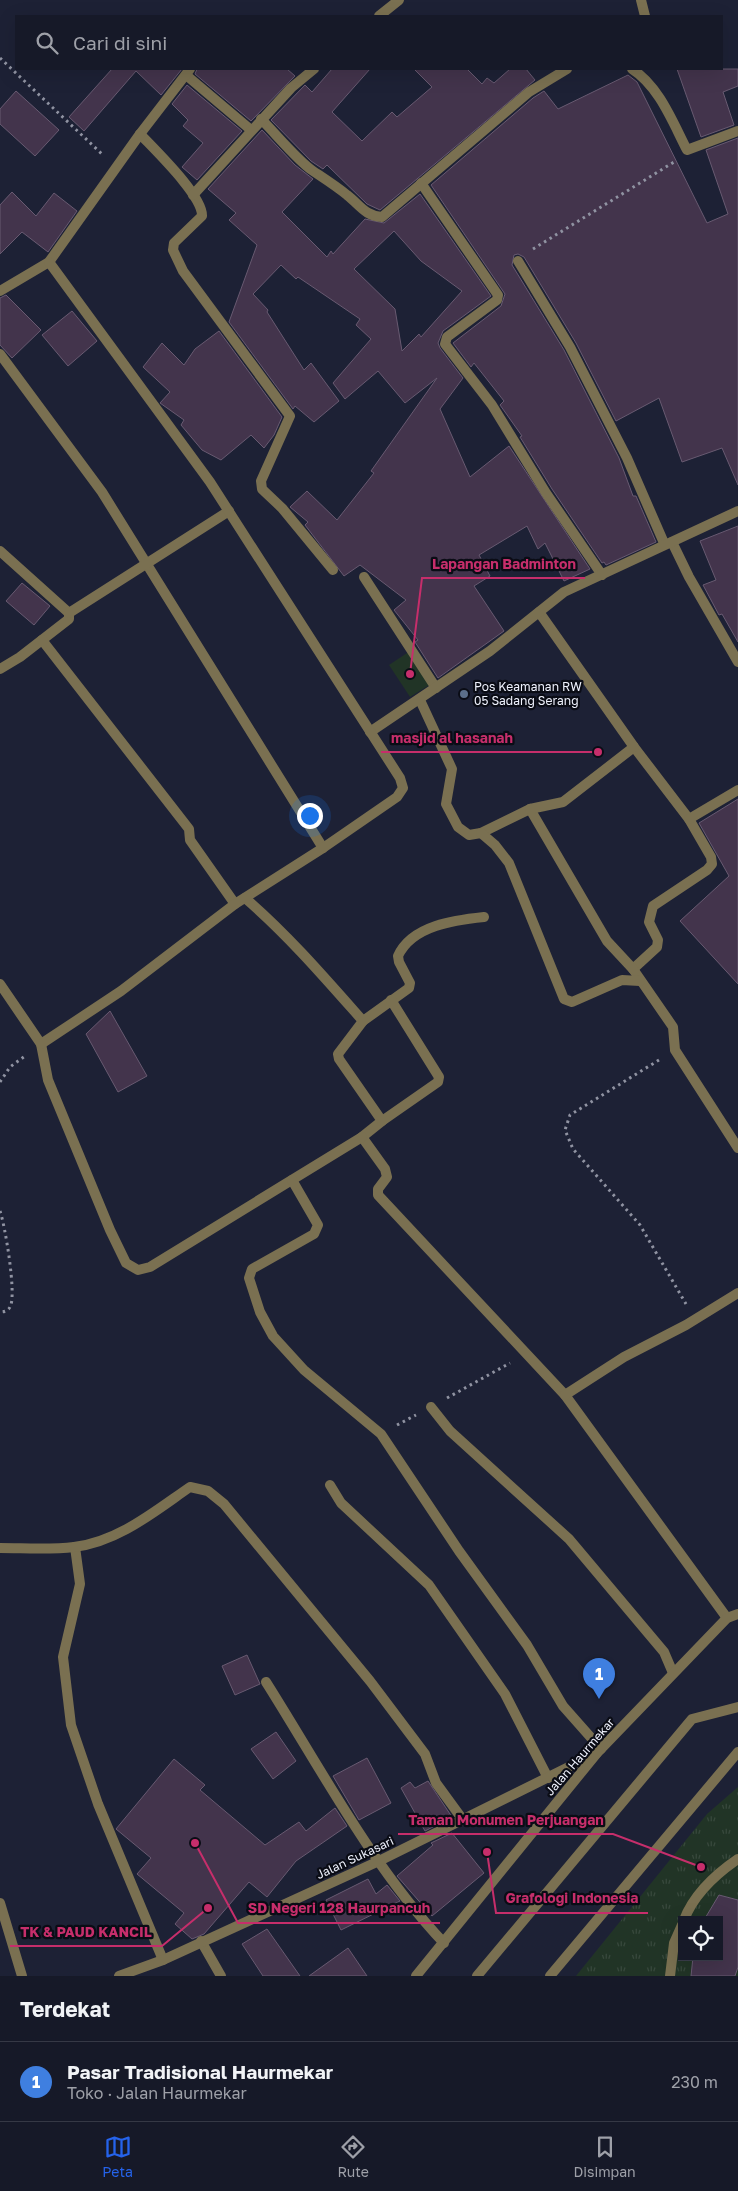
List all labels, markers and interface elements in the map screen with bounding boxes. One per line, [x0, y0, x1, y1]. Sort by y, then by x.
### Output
search box [15, 15, 723, 70]
icon: search [33, 29, 61, 57]
text: Cari di sini [73, 31, 167, 54]
callout: Lapangan Badminton [422, 549, 585, 578]
text: Lapangan Badminton [432, 555, 576, 572]
place label: Pos Keamanan RW 05 Sadang Serang [474, 679, 582, 708]
marker: Pos Keamanan RW 05 Sadang Serang [458, 688, 470, 700]
callout: masjid al hasanah [381, 723, 523, 752]
text: masjid al hasanah [391, 729, 513, 746]
your location [297, 803, 323, 829]
pin: 1 [583, 1658, 615, 1699]
street label: Jalan Haurmekar [542, 1715, 618, 1799]
callout: Taman Monumen Perjuangan [398, 1805, 613, 1834]
text: Taman Monumen Perjuangan [408, 1811, 604, 1828]
street label: Jalan Sukasari [314, 1833, 396, 1882]
callout: Grafologi Indonesia [496, 1884, 648, 1913]
text: Grafologi Indonesia [506, 1889, 638, 1906]
callout: SD Negeri 128 Haurpancuh [238, 1894, 440, 1923]
text: SD Negeri 128 Haurpancuh [248, 1899, 430, 1916]
map controls [678, 1916, 723, 1961]
button: locate [678, 1916, 723, 1961]
callout: TK & PAUD KANCIL [10, 1917, 162, 1946]
text: TK & PAUD KANCIL [20, 1923, 152, 1940]
text: Terdekat [20, 1996, 110, 2022]
text: Pasar Tradisional Haurmekar [67, 2060, 333, 2083]
text: 1 [32, 2072, 40, 2092]
text: 230 m [671, 2072, 718, 2092]
text: Toko · Jalan Haurmekar [67, 2083, 247, 2103]
tab: Peta [102, 2133, 133, 2180]
tab: Rute [337, 2133, 369, 2180]
tab: Disimpan [573, 2133, 636, 2180]

